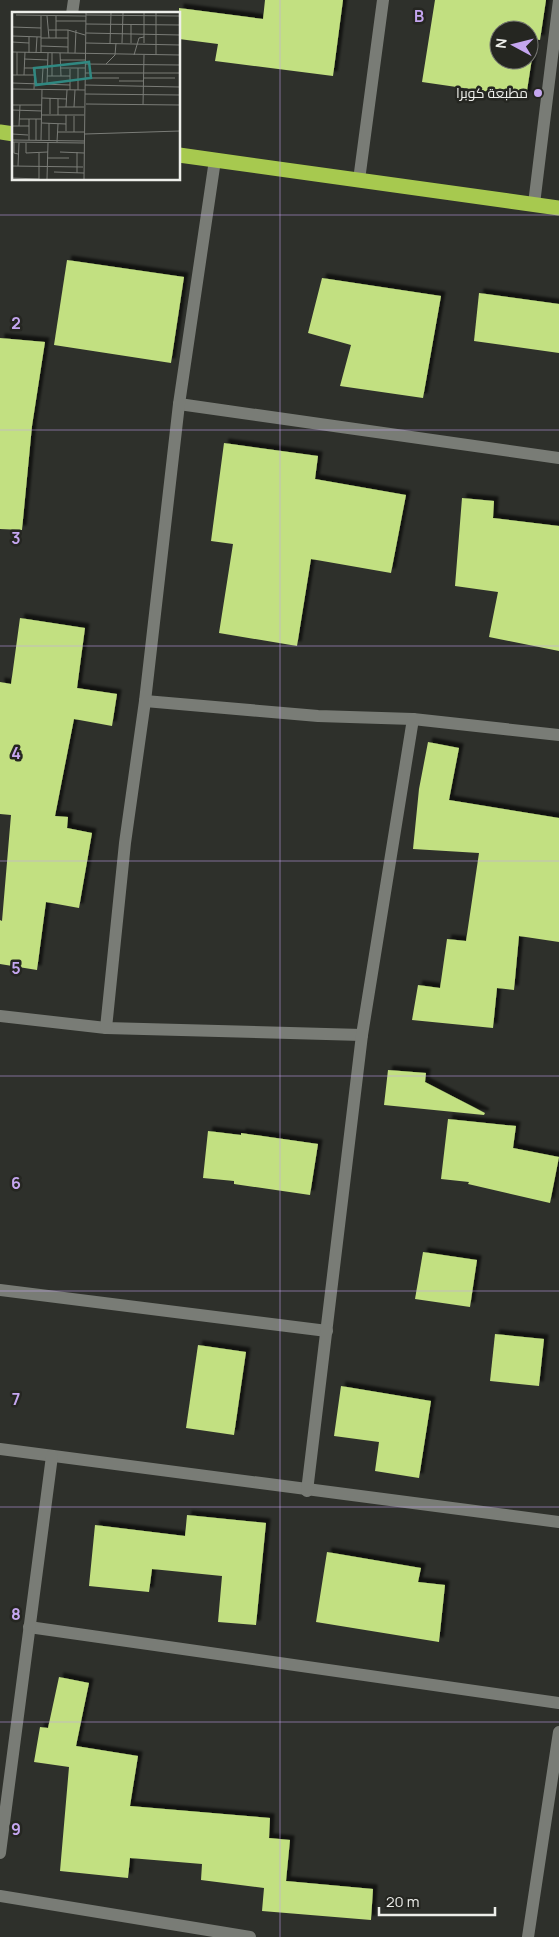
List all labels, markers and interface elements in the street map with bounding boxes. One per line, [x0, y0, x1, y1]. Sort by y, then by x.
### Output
text: B [414, 5, 424, 27]
inset map [12, 12, 180, 180]
north arrow [489, 20, 539, 70]
text: N [491, 37, 511, 50]
place label: مطبعة كوبرا [456, 83, 528, 102]
marker: مطبعة كوبرا [532, 87, 544, 99]
text: 2 [11, 312, 21, 334]
text: 3 [11, 527, 21, 549]
text: 4 [11, 742, 21, 764]
text: 5 [11, 957, 21, 979]
text: 6 [11, 1172, 21, 1194]
text: 7 [12, 1388, 20, 1410]
text: 8 [11, 1603, 21, 1625]
text: 9 [11, 1818, 21, 1840]
scale bar [379, 1884, 495, 1916]
text: 20 m [386, 1891, 419, 1912]

